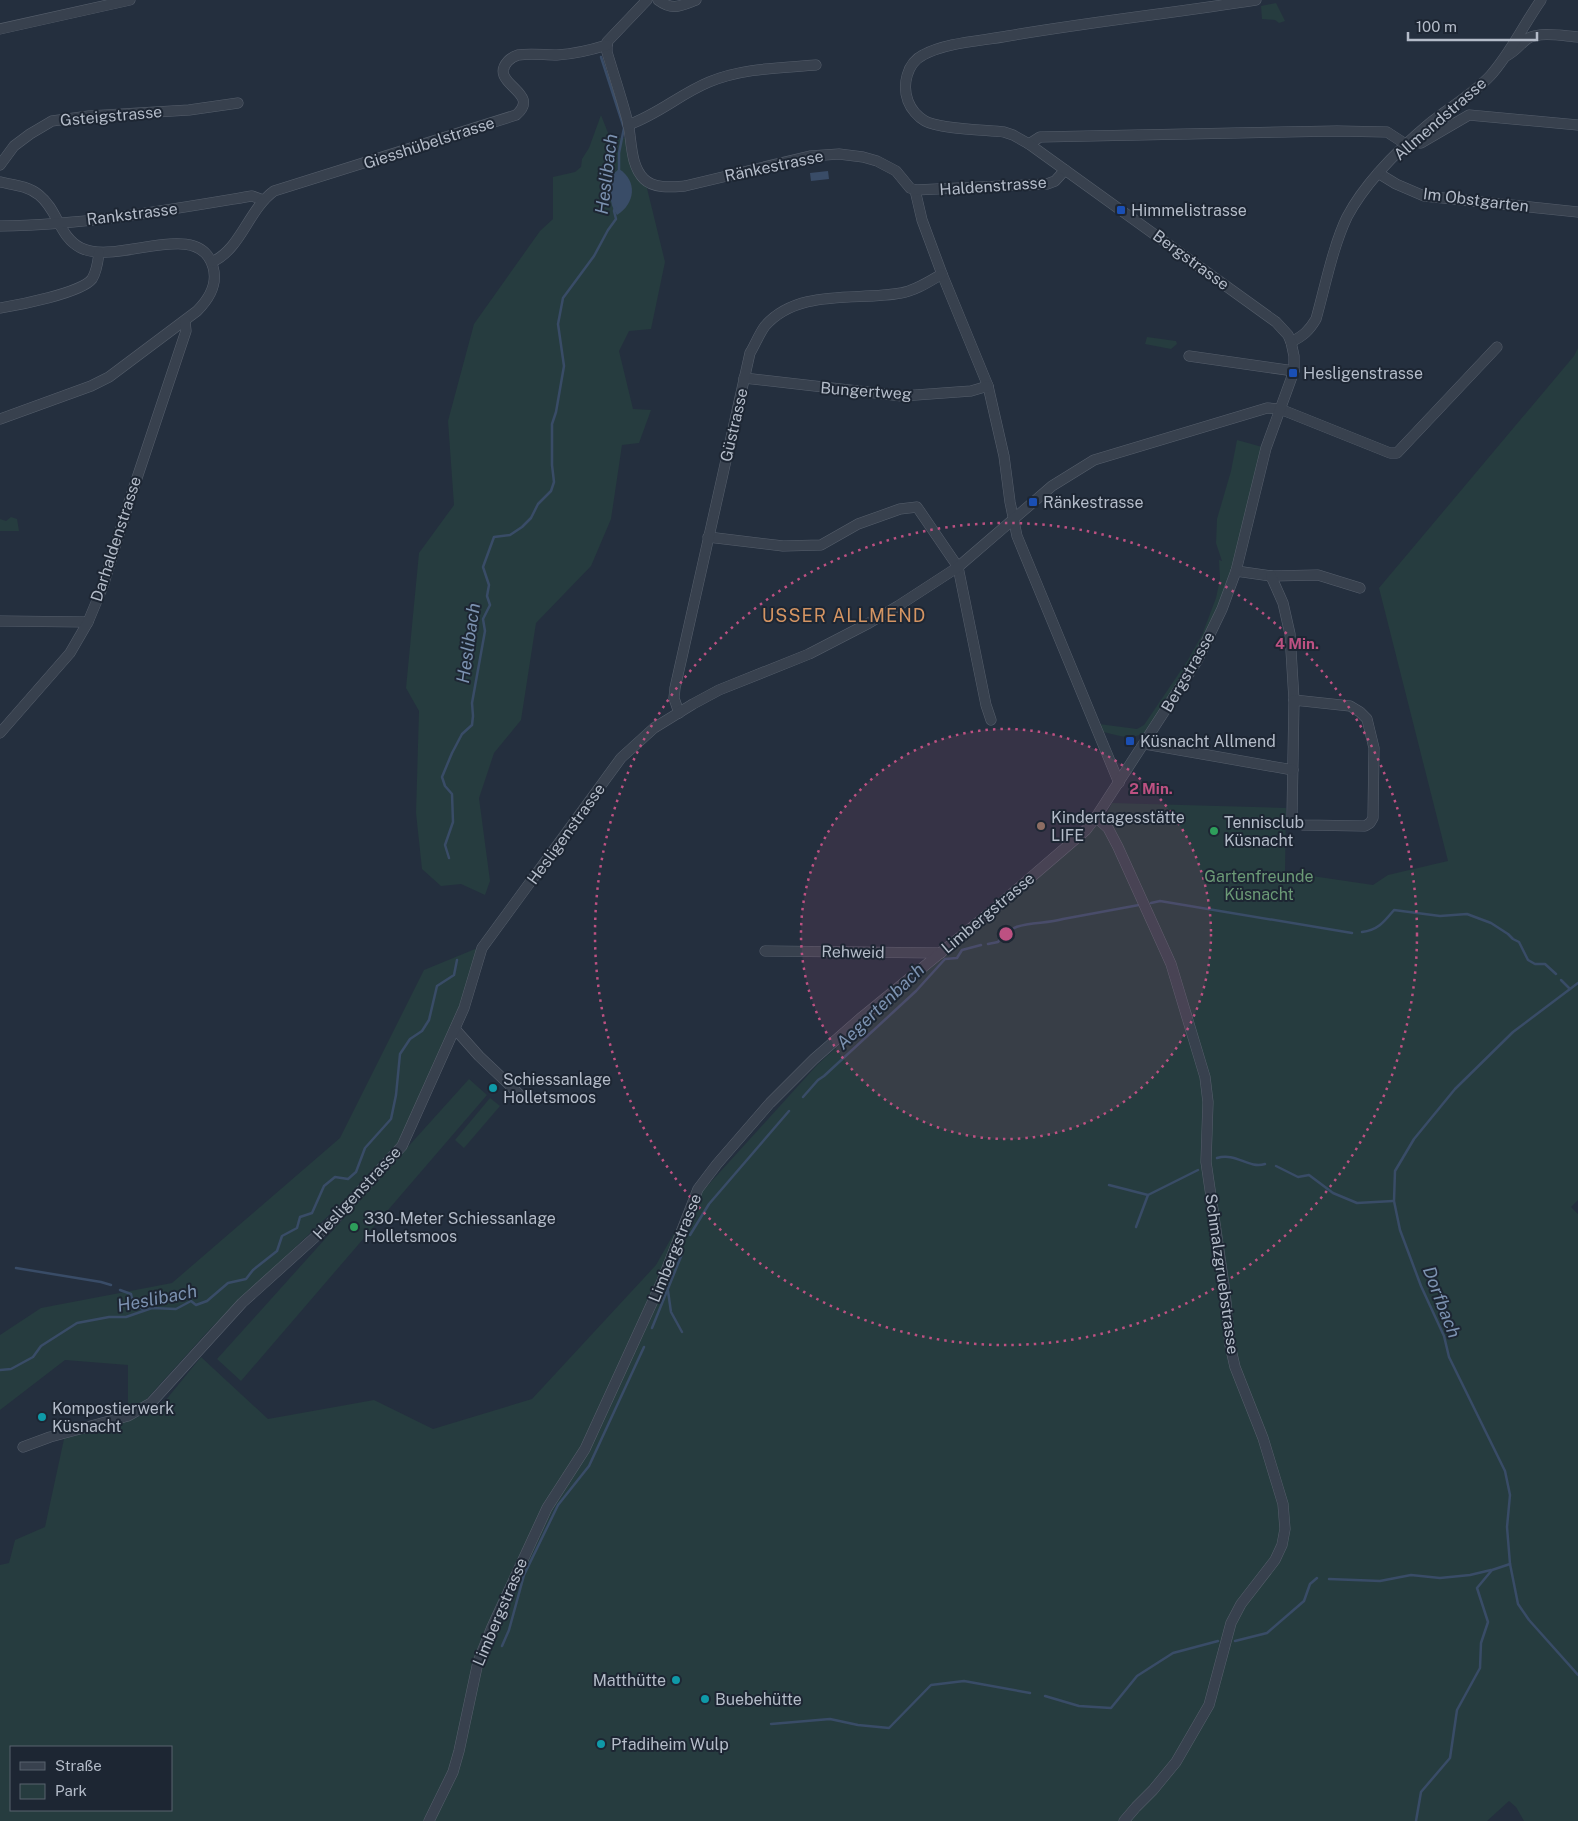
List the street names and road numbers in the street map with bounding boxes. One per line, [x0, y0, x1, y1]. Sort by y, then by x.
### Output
street label: Allmendstrasse [1390, 74, 1490, 164]
street label: Gsteigstrasse [59, 102, 163, 130]
street label: Giesshübelstrasse [361, 113, 497, 173]
street label: Ränkestrasse [723, 146, 825, 186]
street label: Haldenstrasse [939, 173, 1047, 199]
street label: Im Obstgarten [1422, 184, 1530, 216]
street label: Rankstrasse [85, 199, 179, 229]
street label: Bergstrasse [1149, 226, 1233, 294]
street label: Bungertweg [820, 378, 912, 404]
street label: Güstrasse [716, 386, 752, 464]
street label: Darhaldenstrasse [87, 474, 145, 604]
street label: Bergstrasse [1157, 628, 1219, 716]
street label: Hesligenstrasse [523, 780, 609, 888]
street label: Limbergstrasse [938, 869, 1038, 957]
street label: Rehweid [821, 942, 885, 962]
street label: Hesligenstrasse [309, 1143, 405, 1243]
street label: Limbergstrasse [645, 1191, 705, 1305]
street label: Schmalzgruebstrasse [1201, 1193, 1243, 1355]
street label: Limbergstrasse [469, 1555, 531, 1669]

